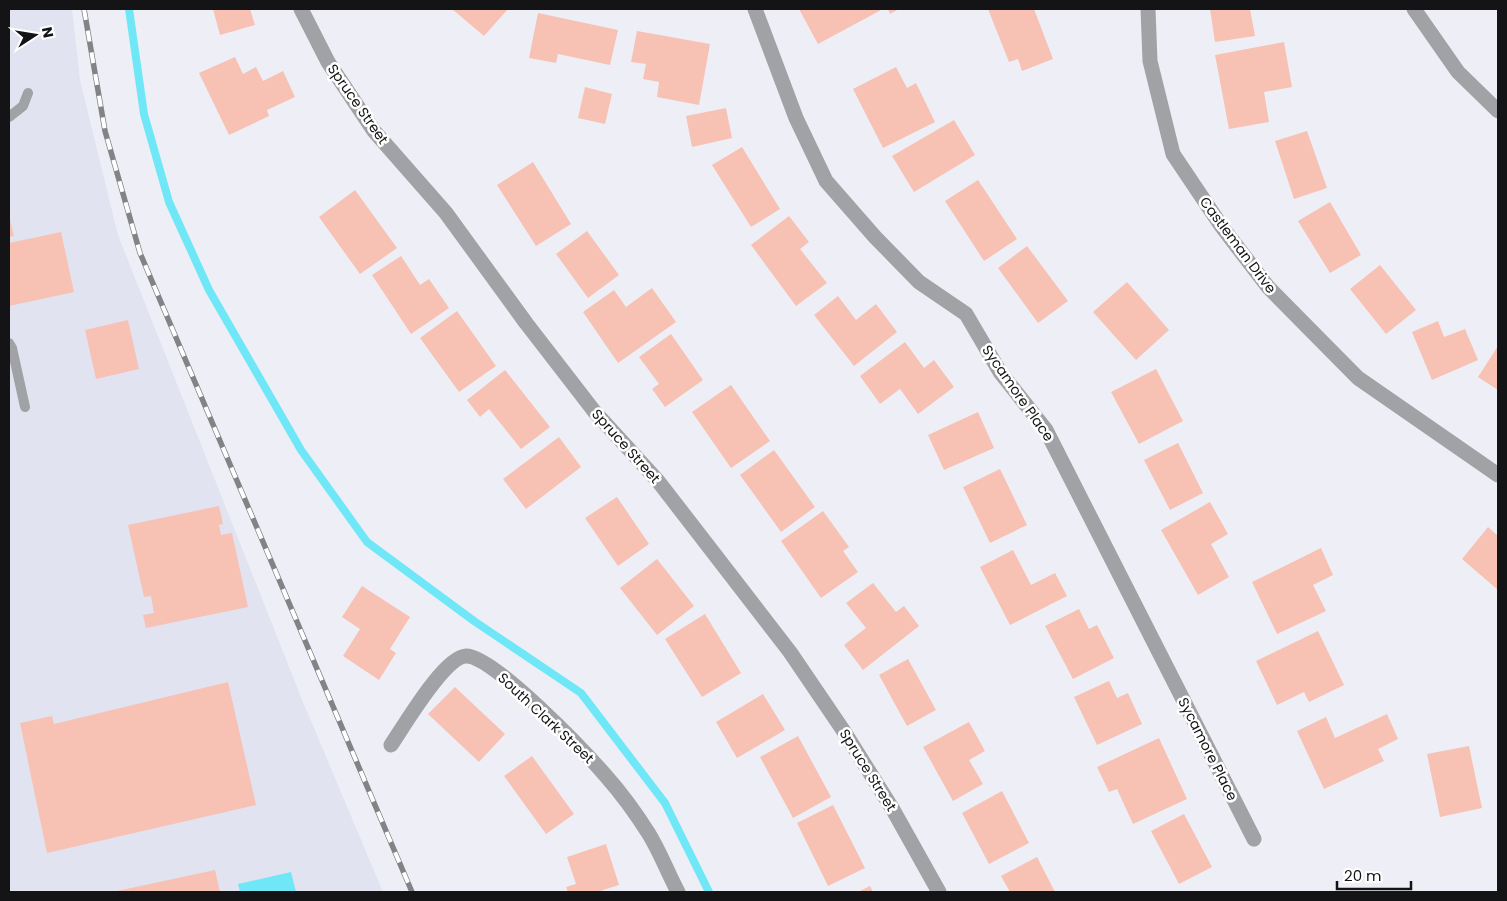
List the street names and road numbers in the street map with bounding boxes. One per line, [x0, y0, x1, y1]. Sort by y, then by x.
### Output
street label: Spruce Street [323, 60, 393, 148]
street label: Castleman Drive [1195, 192, 1281, 298]
street label: Sycamore Place [977, 341, 1059, 445]
street label: Spruce Street [587, 404, 665, 488]
street label: South Clark Street [494, 668, 598, 768]
street label: Sycamore Place [1173, 694, 1243, 804]
street label: Spruce Street [835, 725, 901, 815]

